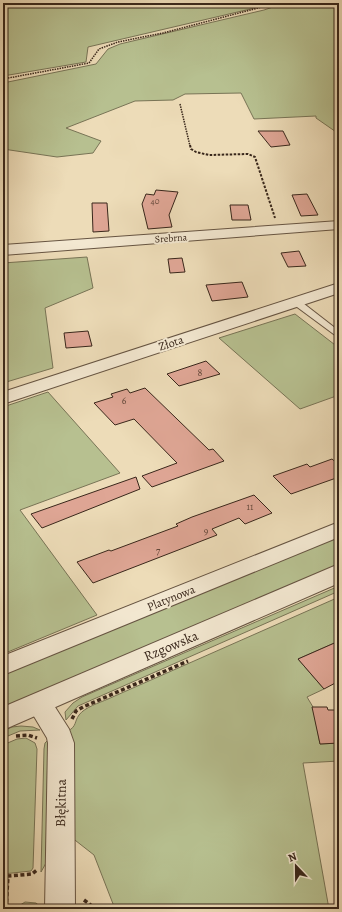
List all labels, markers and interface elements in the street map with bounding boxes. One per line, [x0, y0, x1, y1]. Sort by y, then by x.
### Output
house number: 40 [151, 195, 160, 207]
street label: Srebrna [154, 230, 188, 246]
street label: Złota [156, 331, 186, 355]
house number: 8 [198, 366, 203, 379]
house number: 6 [122, 394, 127, 407]
house number: 11 [247, 500, 254, 513]
house number: 9 [204, 524, 209, 537]
house number: 7 [156, 544, 161, 557]
street label: Platynowa [145, 581, 198, 615]
street label: Rzgowska [141, 626, 202, 666]
street label: Błękitna [51, 778, 71, 827]
north arrow [276, 846, 316, 886]
text: N [286, 849, 299, 866]

